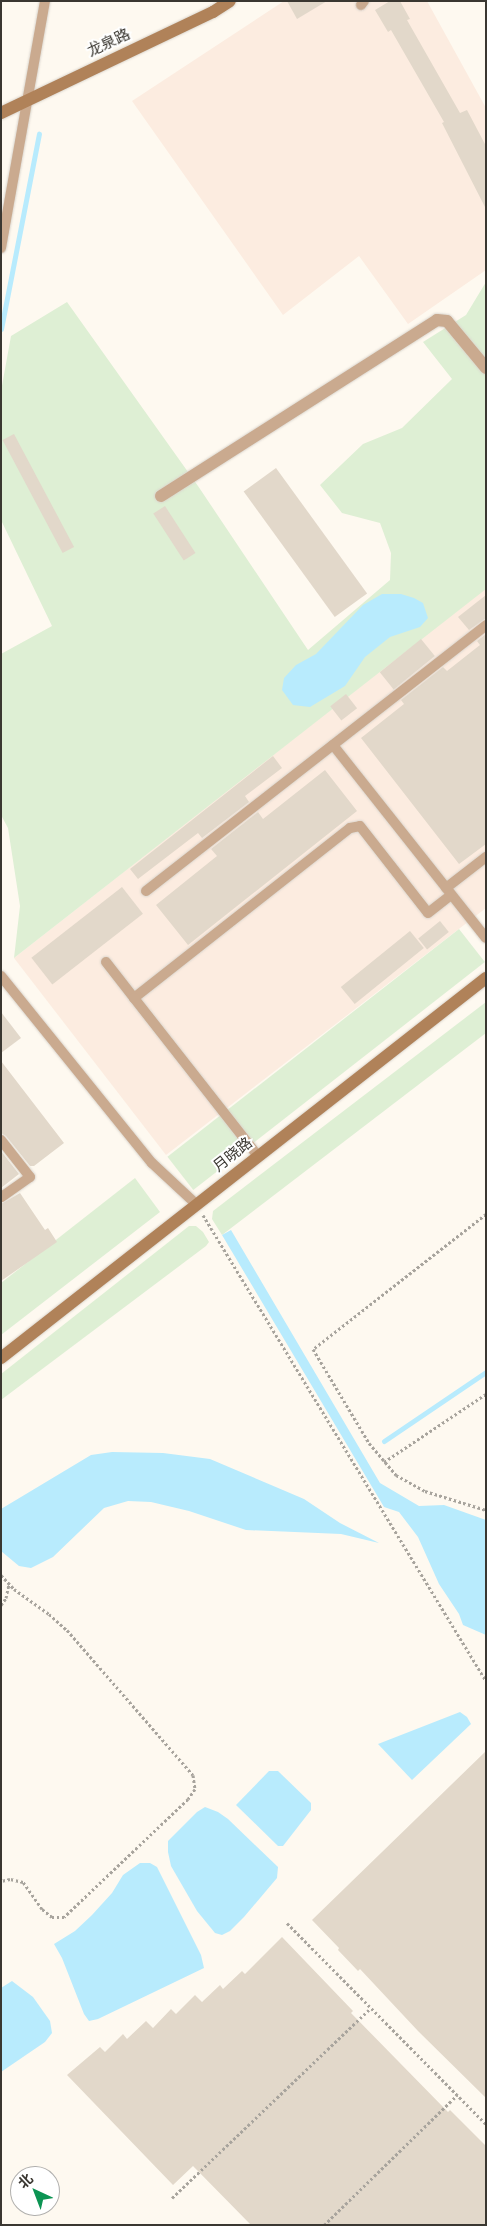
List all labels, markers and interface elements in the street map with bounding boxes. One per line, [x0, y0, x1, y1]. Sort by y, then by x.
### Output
street label: 龙泉路 [85, 25, 133, 61]
street label: 月晓路 [210, 1134, 256, 1176]
north arrow [10, 2166, 60, 2216]
text: 北 [14, 2169, 37, 2192]

